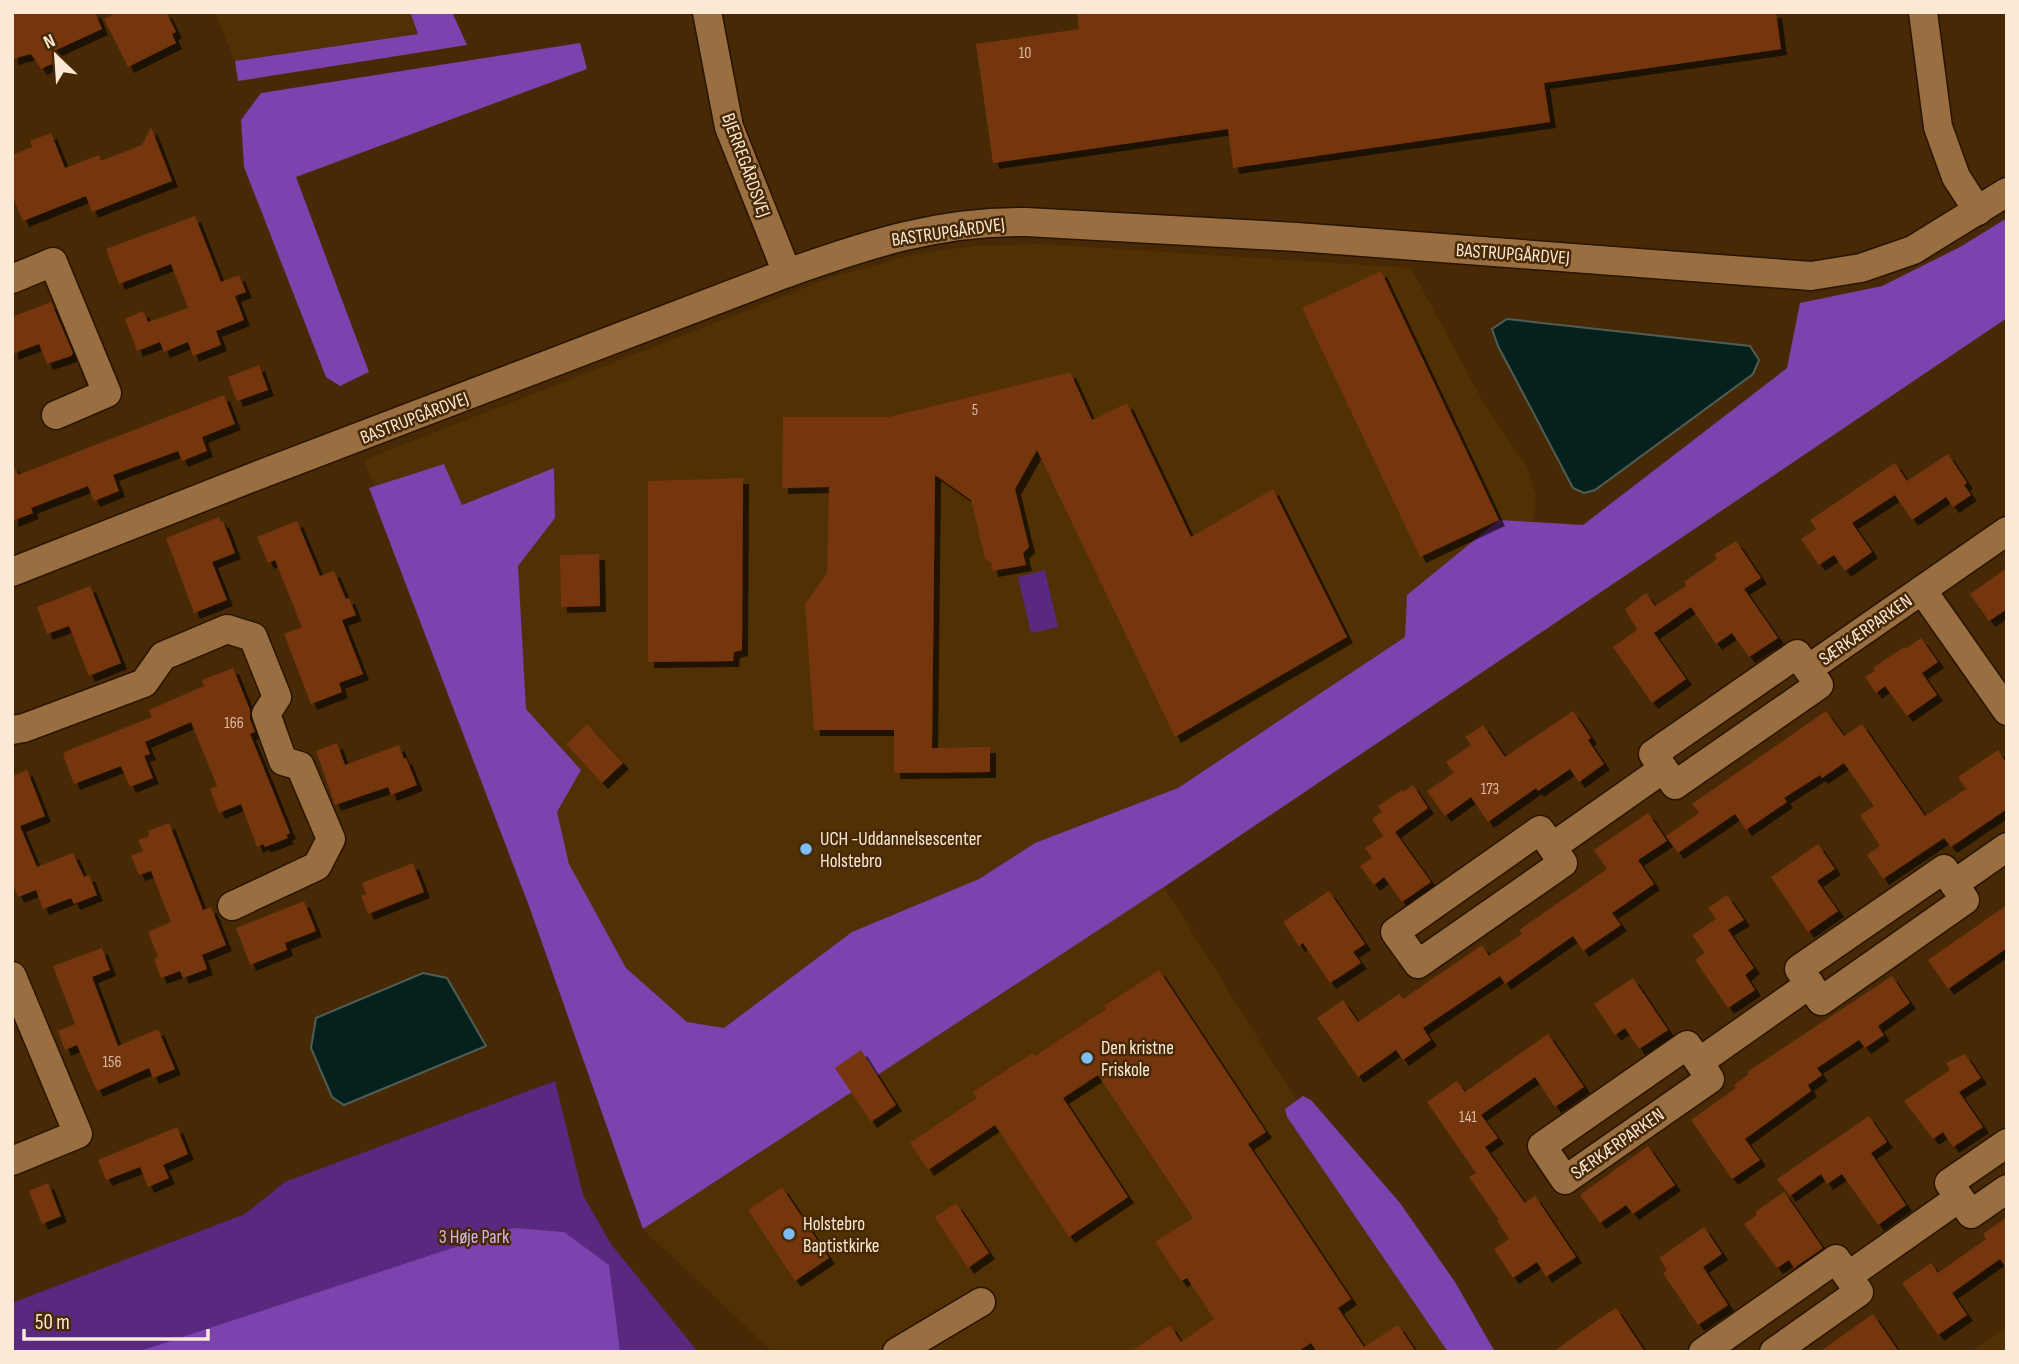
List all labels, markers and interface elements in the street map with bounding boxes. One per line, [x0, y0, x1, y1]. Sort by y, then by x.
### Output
north arrow [21, 21, 91, 91]
text: N [40, 29, 59, 55]
house number: 10 [1019, 44, 1031, 63]
street label: BJERREGÅRDSVEJ [716, 110, 775, 221]
street label: BASTRUPGÅRDVEJ [890, 213, 1006, 252]
street label: BASTRUPGÅRDVEJ [1455, 239, 1571, 270]
street label: BASTRUPGÅRDVEJ [357, 387, 472, 450]
house number: 5 [972, 401, 978, 420]
street label: SÆRKÆRPARKEN [1815, 590, 1917, 671]
house number: 166 [224, 714, 244, 733]
house number: 173 [1481, 780, 1499, 799]
place label: UCH -Uddannelsescenter Holstebro [820, 828, 982, 873]
marker: UCH -Uddannelsescenter Holstebro [798, 841, 814, 857]
place label: Den kristne Friskole [1101, 1037, 1174, 1082]
marker: Den kristne Friskole [1079, 1050, 1095, 1066]
house number: 156 [102, 1053, 122, 1072]
street label: SÆRKÆRPARKEN [1567, 1104, 1669, 1185]
house number: 141 [1459, 1108, 1477, 1127]
place label: Holstebro Baptistkirke [803, 1213, 879, 1258]
park label: 3 Høje Park [439, 1226, 510, 1249]
marker: Holstebro Baptistkirke [781, 1226, 797, 1242]
scale bar [24, 1298, 208, 1342]
text: 50 m [35, 1310, 70, 1335]

